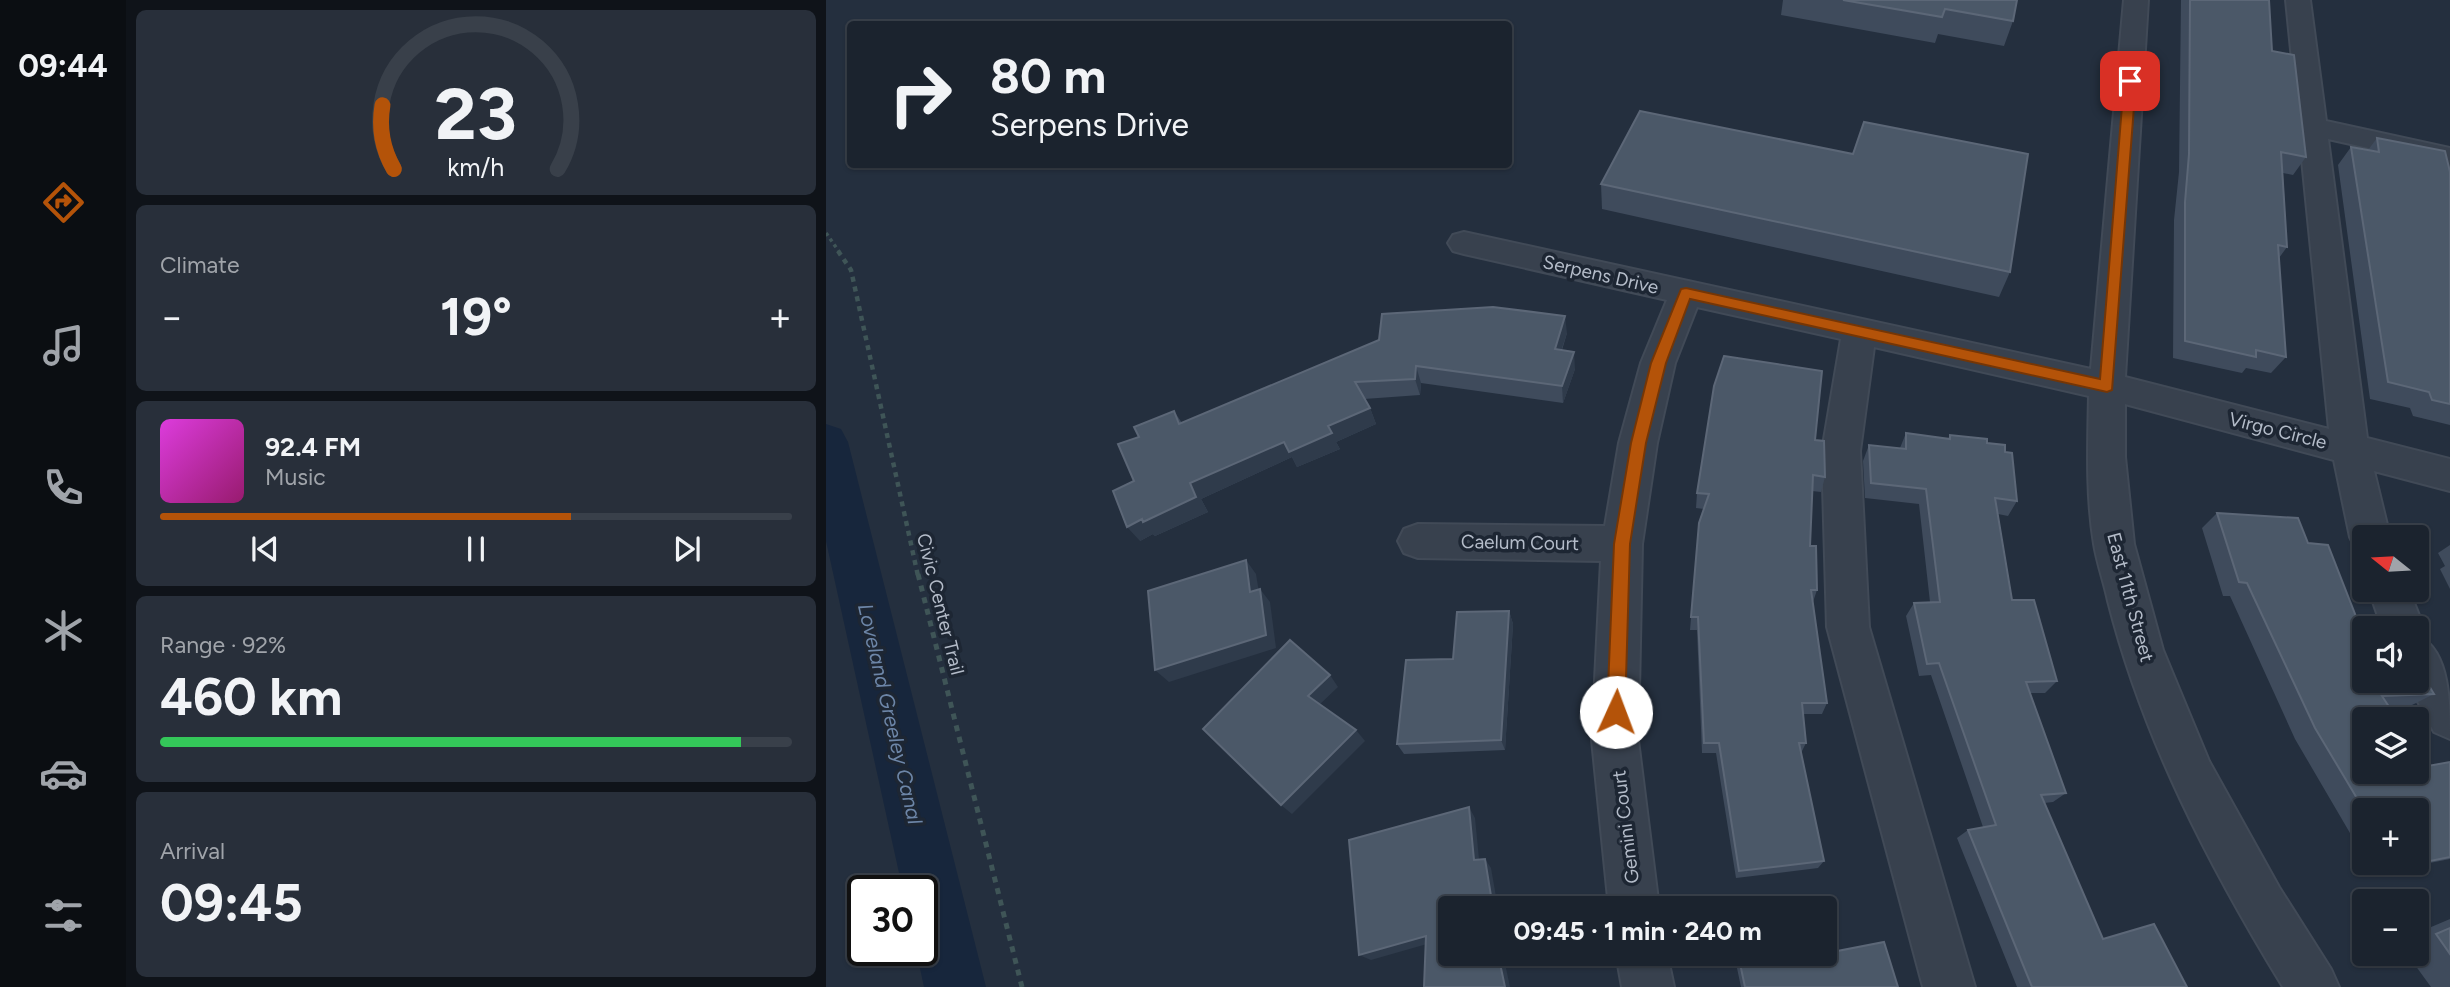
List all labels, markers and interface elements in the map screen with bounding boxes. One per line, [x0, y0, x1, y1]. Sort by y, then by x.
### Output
text: 80 m [990, 46, 1106, 105]
text: 09:44 [18, 47, 108, 85]
icon: right [875, 49, 966, 140]
pin [2100, 51, 2160, 111]
icon: arrive [2111, 62, 2149, 100]
text: 23 [435, 70, 517, 157]
text: Serpens Drive [990, 106, 1189, 144]
text: km/h [447, 152, 505, 182]
icon: directions [39, 178, 88, 227]
street label: Serpens Drive [1541, 250, 1661, 299]
text: Climate [160, 251, 239, 279]
text: 19° [440, 286, 512, 348]
text: − [160, 294, 184, 340]
text: + [768, 294, 792, 340]
icon: music [39, 321, 88, 370]
street label: Virgo Circle [2226, 407, 2329, 454]
text: 92.4 FM [265, 431, 361, 463]
icon: phone [39, 463, 88, 512]
text: Music [265, 463, 326, 491]
north arrow [2352, 525, 2429, 602]
map controls [2352, 525, 2429, 966]
icon: previous [246, 530, 284, 568]
icon: pause [457, 530, 495, 568]
icon: next [668, 530, 706, 568]
street label: Caelum Court [1461, 530, 1579, 555]
street label: East 11th Street [2102, 530, 2159, 664]
street label: Civic Center Trail [912, 531, 969, 677]
water label: Loveland Greeley Canal [853, 601, 928, 827]
icon: climate [39, 606, 88, 655]
button: sound [2352, 616, 2429, 693]
text: Range · 92% [160, 631, 286, 659]
text: 460 km [160, 666, 342, 728]
position arrow [1579, 675, 1653, 749]
button: layers [2352, 707, 2429, 784]
icon: car [39, 749, 88, 798]
street label: Gemini Court [1607, 769, 1644, 885]
button: + [2352, 798, 2429, 875]
text: Arrival [160, 837, 225, 865]
text: 09:45 [160, 872, 303, 934]
speed limit sign: 30 [847, 875, 938, 966]
button: − [2352, 889, 2429, 966]
icon: filters [39, 891, 88, 940]
text: 09:45 · 1 min · 240 m [1513, 915, 1762, 947]

